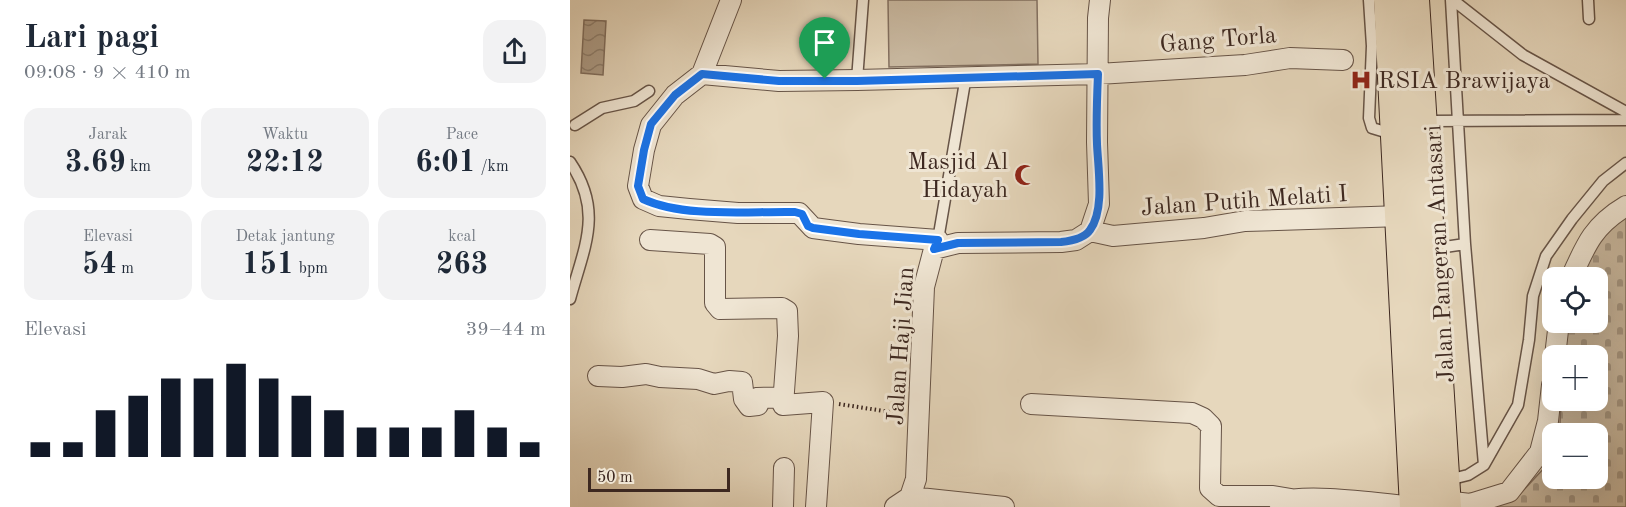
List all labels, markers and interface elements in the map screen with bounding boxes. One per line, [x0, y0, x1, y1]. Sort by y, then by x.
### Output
pin [799, 17, 850, 79]
button: share [483, 20, 546, 83]
text: Lari pagi [24, 22, 159, 55]
street label: Gang Torla [1159, 24, 1278, 58]
icon: arrive [808, 26, 841, 59]
text: 09:08 · 9 × 410 m [24, 63, 191, 83]
hospital icon: RSIA Brawijaya [1349, 68, 1373, 92]
place label: RSIA Brawijaya [1378, 70, 1550, 94]
street label: Jalan Pangeran Antasari [1422, 124, 1460, 384]
text: Jarak [88, 127, 128, 143]
text: Waktu [262, 127, 308, 143]
text: Pace [446, 127, 478, 143]
text: 3.69 [65, 148, 126, 178]
text: 22:12 [246, 148, 324, 178]
text: 6:01 [415, 148, 476, 178]
place label: Masjid Al Hidayah [907, 151, 1008, 203]
text: km [126, 159, 151, 175]
text: /km [476, 159, 509, 175]
mosque icon: Masjid Al Hidayah [1013, 163, 1037, 187]
street label: Jalan Putih Melati I [1140, 183, 1348, 221]
text: Elevasi [83, 229, 133, 245]
text: Detak jantung [235, 229, 335, 245]
text: kcal [448, 229, 476, 245]
text: 54 [82, 250, 117, 280]
text: 151 [242, 250, 294, 280]
text: 263 [436, 250, 488, 280]
text: m [117, 261, 134, 277]
text: bpm [294, 261, 328, 277]
street label: Jalan Haji Jian [884, 266, 920, 426]
map controls [1542, 267, 1608, 489]
button: locate [1542, 267, 1608, 333]
text: Elevasi [24, 320, 86, 340]
text: 39–44 m [466, 320, 546, 340]
button: + [1542, 345, 1608, 411]
button: − [1542, 423, 1608, 489]
scale bar [588, 465, 730, 492]
text: 50 m [597, 470, 633, 486]

